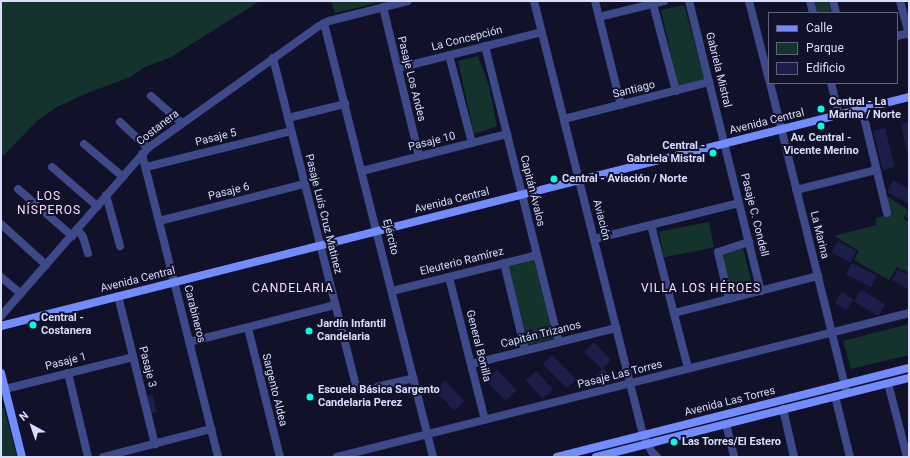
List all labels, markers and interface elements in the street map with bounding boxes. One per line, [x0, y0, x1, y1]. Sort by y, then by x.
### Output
legend [768, 12, 898, 84]
text: Calle [806, 21, 833, 35]
street label: La Concepción [430, 24, 504, 54]
street label: Gabriela Mistral [702, 31, 734, 109]
street label: Pasaje Los Andes [394, 35, 428, 123]
text: Parque [806, 41, 844, 55]
text: Edificio [806, 61, 845, 75]
street label: Santiago [611, 78, 657, 102]
place label: Central - La Marina / Norte [829, 96, 901, 122]
marker: Central - La Marina / Norte [816, 104, 826, 114]
street label: Avenida Central [728, 106, 806, 138]
street label: Costanera [134, 107, 182, 149]
marker: Av. Central - Vicente Merino [816, 121, 826, 131]
street label: Pasaje 5 [194, 127, 238, 149]
street label: Pasaje 10 [407, 130, 457, 154]
place label: Av. Central - Vicente Merino [783, 132, 859, 158]
place label: Central - Gabriela Mistral [626, 140, 705, 166]
marker: Central - Gabriela Mistral [708, 148, 718, 158]
street label: Pasaje Luís Cruz Matinez [302, 153, 344, 275]
street label: Capitán Ávalos [517, 154, 547, 228]
place label: Central - Aviación / Norte [562, 172, 687, 186]
street label: Pasaje C. Condell [737, 172, 771, 258]
marker: Central - Aviación / Norte [549, 174, 559, 184]
street label: Pasaje 6 [207, 181, 251, 203]
street label: Avenida Central [413, 185, 491, 217]
district label: LOS NÍSPEROS [17, 190, 81, 218]
street label: Aviación [590, 198, 612, 242]
street label: La Marina [807, 210, 831, 260]
street label: Ejército [379, 218, 401, 256]
street label: Eleuterio Ramírez [419, 245, 505, 279]
street label: Avenida Central [99, 264, 177, 296]
district label: CANDELARIA [252, 282, 334, 296]
district label: VILLA LOS HÉROES [641, 282, 761, 296]
street label: Carabineros [180, 284, 208, 344]
street label: General Bonilla [463, 309, 493, 383]
place label: Central - Costanera [41, 312, 92, 338]
place label: Jardín Infantil Candelaria [317, 318, 386, 344]
street label: Capitán Trizanos [499, 319, 583, 351]
marker: Central - Costanera [28, 320, 38, 330]
marker: Jardín Infantil Candelaria [304, 326, 314, 336]
street label: Pasaje 3 [136, 345, 158, 389]
street label: Pasaje 1 [44, 351, 88, 373]
street label: Sargento Aldea [259, 352, 289, 428]
street label: Pasaje Las Torres [576, 358, 664, 392]
place label: Escuela Básica Sargento Candelaria Perez [318, 384, 440, 410]
street label: Avenida Las Torres [683, 384, 777, 420]
marker: Escuela Básica Sargento Candelaria Perez [305, 392, 315, 402]
north arrow [12, 406, 52, 446]
text: N [17, 409, 31, 424]
place label: Las Torres/El Estero [682, 435, 781, 449]
marker: Las Torres/El Estero [669, 437, 679, 447]

